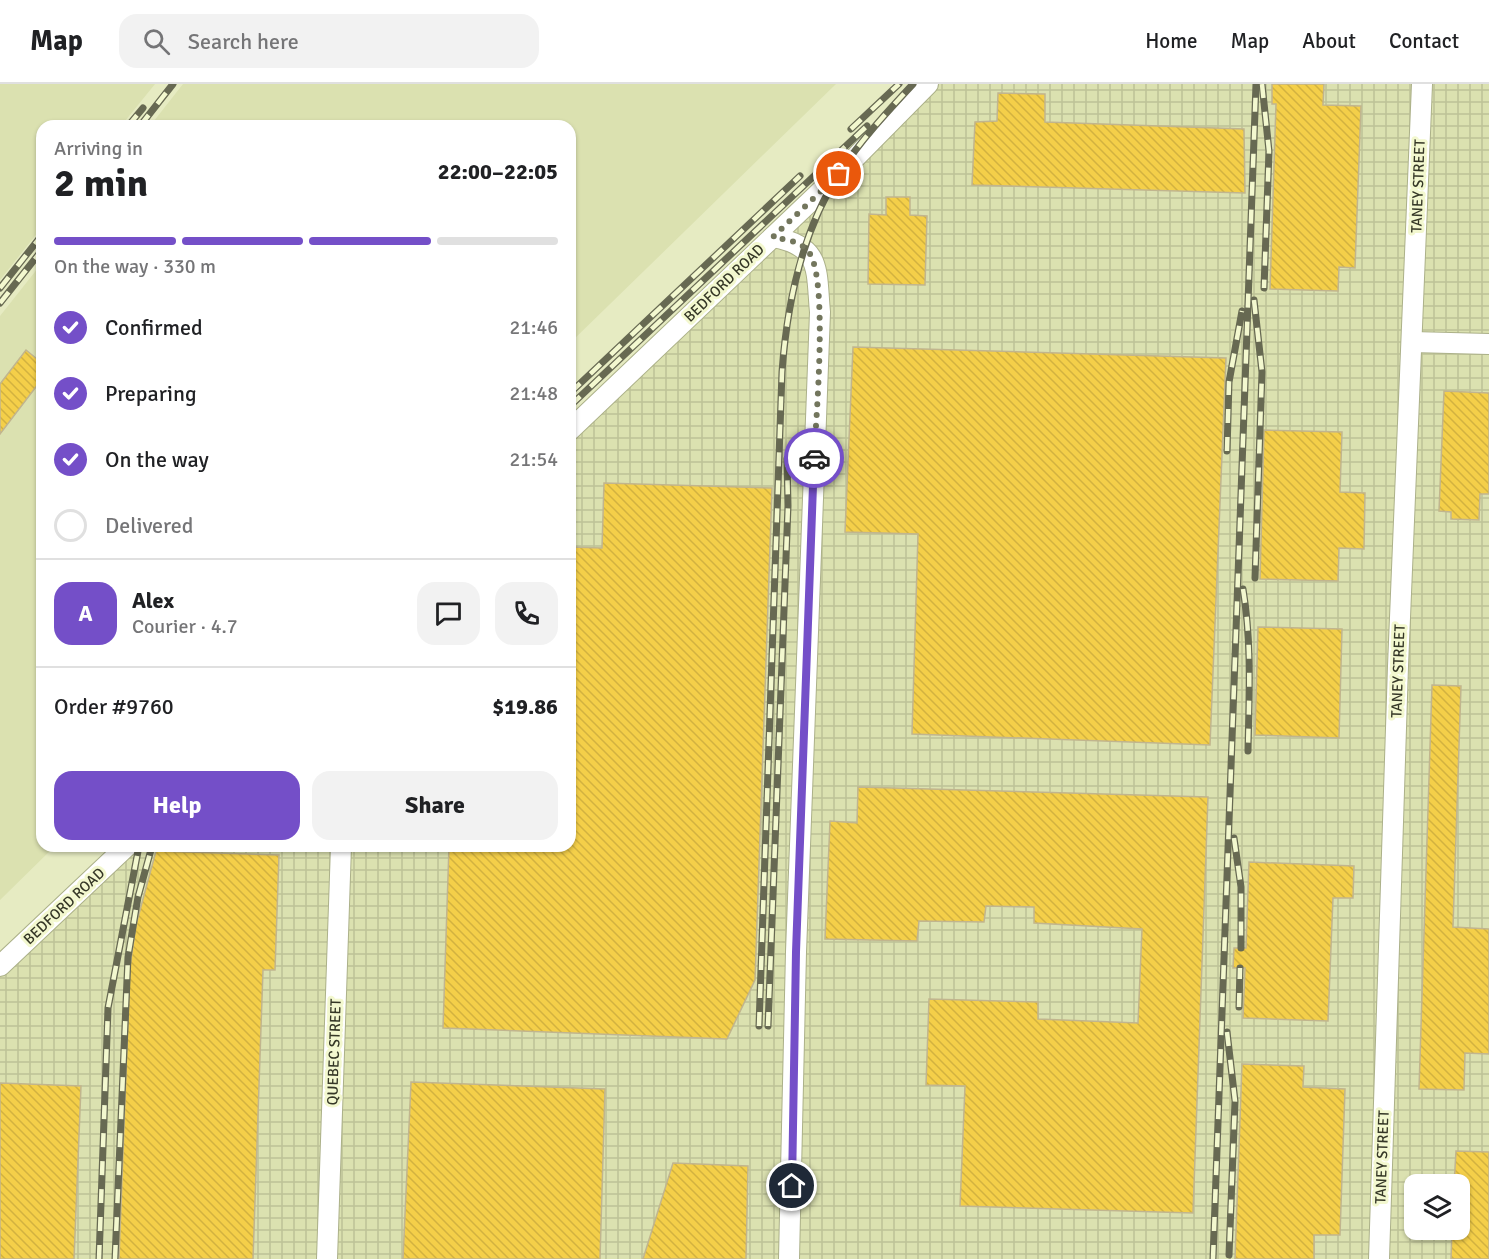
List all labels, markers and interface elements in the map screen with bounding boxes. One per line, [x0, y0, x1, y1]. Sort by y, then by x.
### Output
search box [119, 14, 539, 68]
text: Map [30, 24, 83, 58]
icon: search [140, 25, 173, 58]
text: Search here [188, 28, 299, 55]
text: Home [1145, 28, 1198, 54]
text: Map [1231, 28, 1269, 54]
text: About [1302, 28, 1356, 54]
text: Contact [1389, 28, 1459, 54]
text: Arriving in [54, 136, 143, 161]
street label: TANEY STREET [1407, 138, 1429, 233]
pin [813, 148, 864, 199]
icon: bag [822, 157, 855, 190]
text: 22:00–22:05 [438, 158, 558, 185]
text: 2 min [54, 159, 148, 207]
street label: BEDFORD ROAD [680, 240, 768, 326]
text: On the way · 330 m [54, 254, 216, 279]
icon: check [54, 311, 87, 344]
text: Confirmed [105, 314, 203, 341]
text: 21:46 [509, 315, 558, 340]
icon: check [54, 377, 87, 410]
text: Preparing [105, 380, 197, 407]
text: 21:48 [509, 381, 558, 406]
courier [784, 428, 844, 488]
icon: car [798, 442, 831, 475]
icon: check [54, 443, 87, 476]
text: On the way [105, 446, 209, 473]
text: 21:54 [509, 447, 558, 472]
text: Delivered [105, 512, 193, 539]
button: chat [417, 582, 480, 645]
button: phone [495, 582, 558, 645]
text: Alex [132, 587, 174, 614]
text: A [78, 600, 93, 627]
text: Courier · 4.7 [132, 614, 238, 639]
street label: TANEY STREET [1387, 623, 1409, 718]
text: Order #9760 [54, 693, 174, 720]
text: $19.86 [492, 693, 558, 720]
button: Help [54, 771, 300, 840]
button: Share [312, 771, 558, 840]
street label: BEDFORD ROAD [20, 864, 108, 948]
street label: QUEBEC STREET [323, 998, 345, 1106]
street label: TANEY STREET [1371, 1109, 1393, 1204]
pin [766, 1160, 817, 1211]
icon: home [775, 1169, 808, 1202]
map controls [1404, 1174, 1470, 1240]
button: layers [1404, 1174, 1470, 1240]

